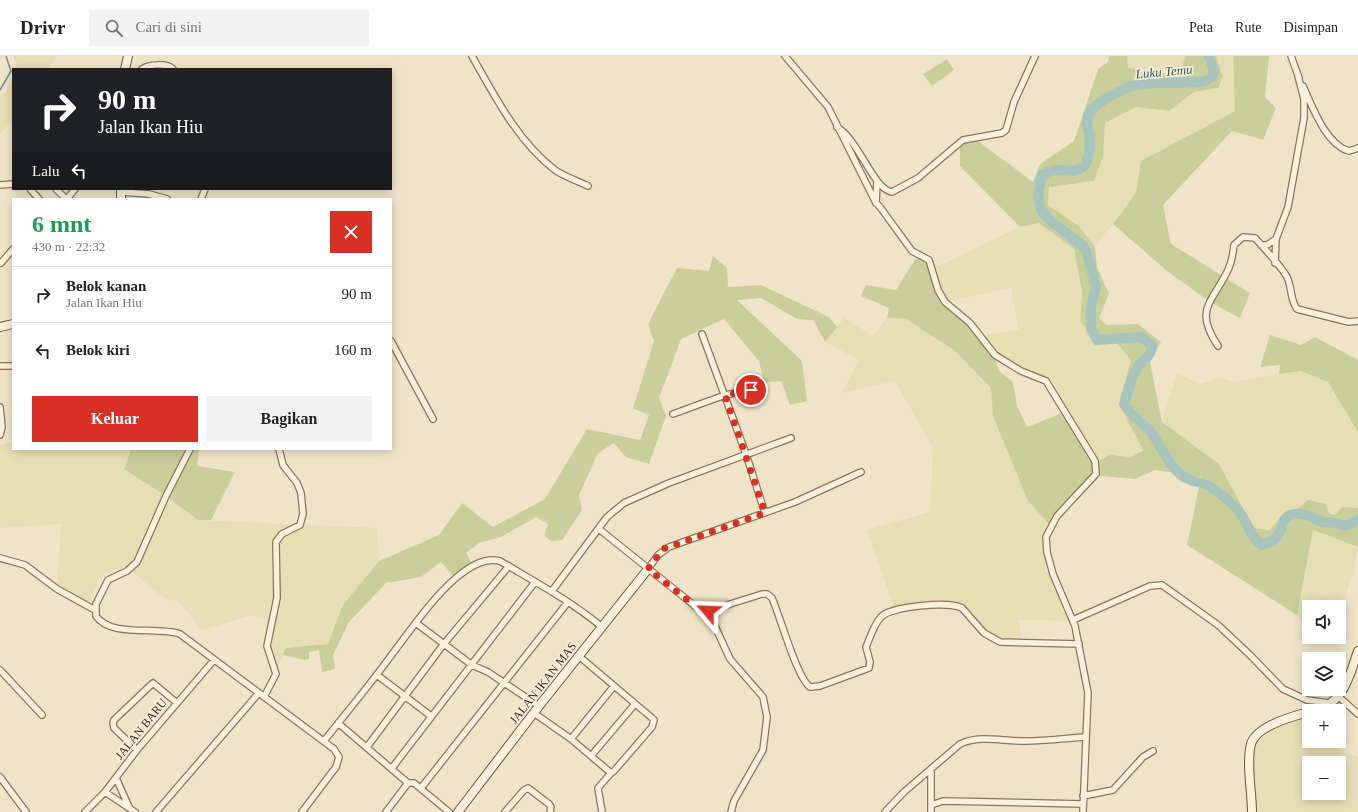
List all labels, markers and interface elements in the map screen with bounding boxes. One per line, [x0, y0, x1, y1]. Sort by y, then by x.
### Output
search box [89, 10, 369, 46]
text: Drivr [20, 17, 65, 38]
icon: search [103, 17, 125, 39]
text: Cari di sini [135, 19, 202, 35]
text: Peta [1189, 20, 1213, 35]
text: Rute [1235, 20, 1262, 35]
text: Disimpan [1284, 20, 1338, 35]
water label: Luku Temu [1134, 62, 1194, 82]
icon: right [32, 84, 84, 136]
text: 90 m [98, 84, 156, 115]
text: Jalan Ikan Hiu [98, 117, 203, 137]
icon: left [68, 160, 90, 182]
text: Lalu [32, 163, 60, 179]
text: 6 mnt [32, 211, 91, 237]
button: close [330, 211, 372, 253]
text: 430 m · 22:32 [32, 239, 105, 254]
text: Belok kanan [66, 278, 146, 294]
icon: right [32, 284, 54, 306]
text: 90 m [342, 286, 372, 302]
text: Jalan Ikan Hiu [66, 295, 142, 310]
icon: left [32, 340, 54, 362]
text: Belok kiri [66, 342, 130, 358]
text: 160 m [334, 342, 372, 358]
pin [734, 373, 768, 407]
icon: arrive [740, 379, 762, 401]
button: Keluar [32, 396, 198, 442]
button: Bagikan [206, 396, 372, 442]
position arrow [687, 590, 729, 632]
map controls [1302, 600, 1346, 800]
button: sound [1302, 600, 1346, 644]
street label: JALAN IKAN MAS [507, 639, 579, 727]
button: layers [1302, 652, 1346, 696]
street label: JALAN BARU [112, 695, 170, 762]
button: + [1302, 704, 1346, 748]
button: − [1302, 756, 1346, 800]

